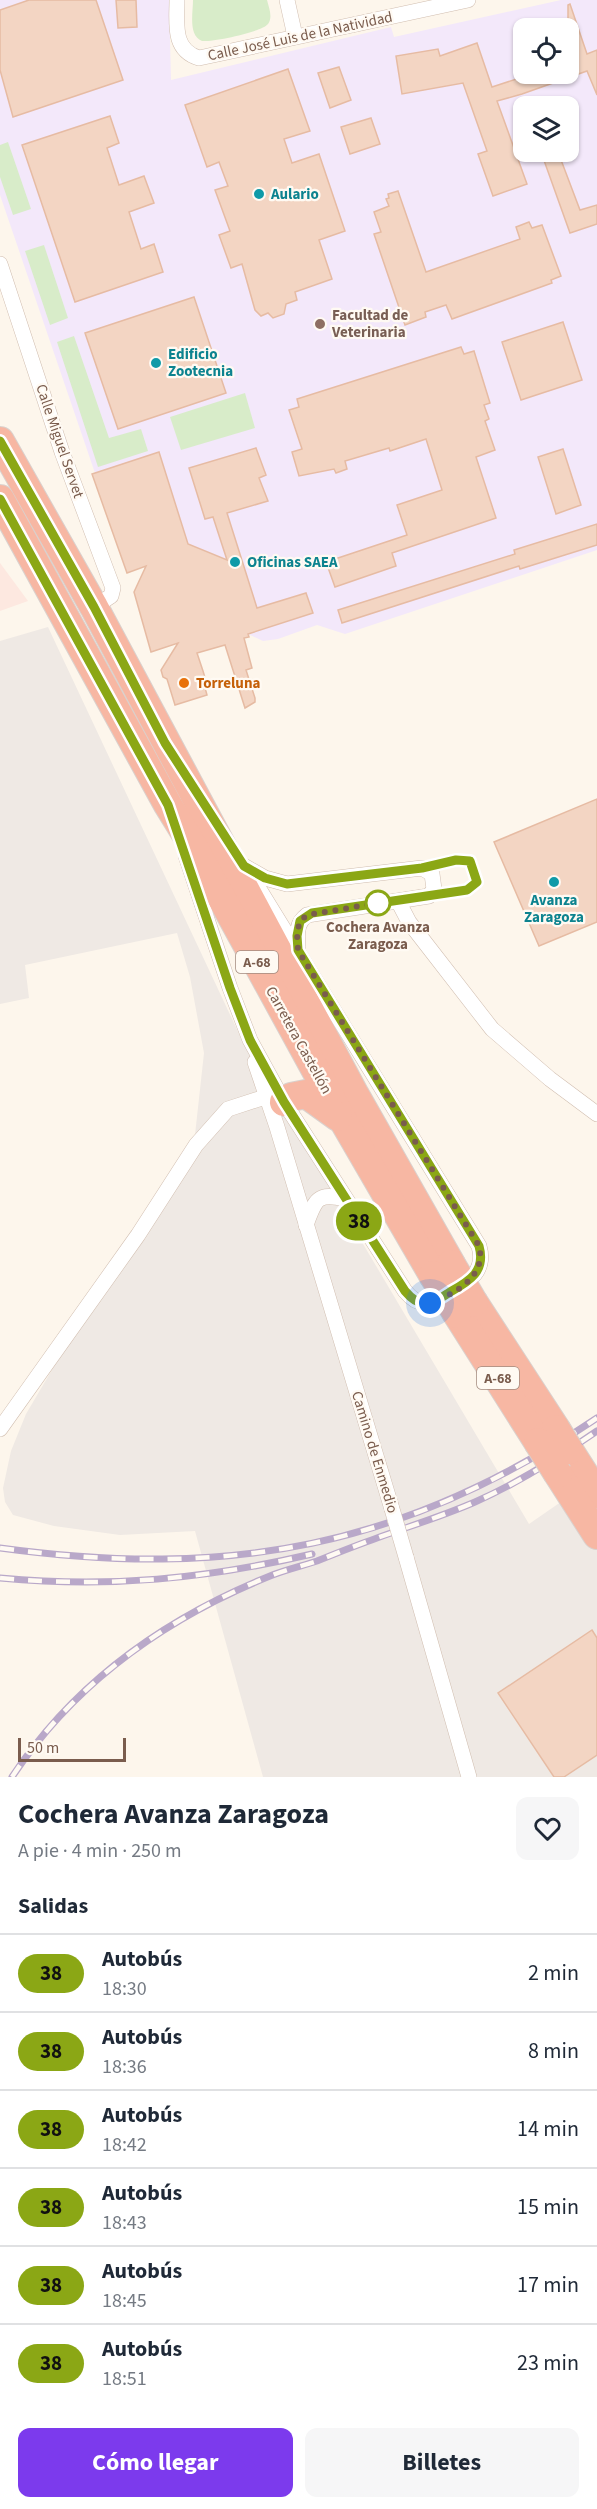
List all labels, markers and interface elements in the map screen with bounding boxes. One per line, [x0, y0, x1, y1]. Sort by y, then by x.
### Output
street label: Calle José Luis de la Natividad [206, 7, 394, 66]
map controls [513, 18, 579, 162]
button: locate [513, 18, 579, 84]
button: layers [513, 96, 579, 162]
place label: Aulario [270, 184, 319, 205]
marker: Aulario [252, 187, 266, 201]
place label: Facultad de Veterinaria [331, 305, 409, 343]
marker: Facultad de Veterinaria [313, 317, 327, 331]
place label: Edificio Zootecnia [168, 344, 233, 382]
marker: Edificio Zootecnia [149, 356, 163, 370]
street label: Calle Miguel Servet [30, 381, 89, 501]
place label: Oficinas SAEA [247, 552, 338, 573]
marker: Oficinas SAEA [228, 555, 242, 569]
place label: Torreluna [196, 673, 260, 694]
marker: Torreluna [177, 676, 191, 690]
marker: Avanza Zaragoza [547, 875, 561, 889]
marker: Cochera Avanza Zaragoza [365, 890, 391, 916]
place label: Avanza Zaragoza [524, 890, 584, 928]
place label: Cochera Avanza Zaragoza [326, 917, 430, 955]
road number: A-68 [236, 951, 278, 973]
street label: Carretera Castellón [260, 983, 337, 1098]
line badge: 38 [332, 1202, 386, 1240]
text: 38 [348, 1206, 370, 1236]
your location [415, 1288, 445, 1318]
road number: A-68 [477, 1367, 519, 1389]
street label: Camino de Enmedio [346, 1389, 403, 1516]
scale bar [18, 1735, 126, 1762]
text: 50 m [27, 1737, 59, 1759]
text: Cochera Avanza Zaragoza [18, 1794, 329, 1834]
button: heart [516, 1797, 579, 1860]
text: A pie · 4 min · 250 m [18, 1837, 182, 1865]
text: Salidas [18, 1890, 88, 1922]
text: Autobús [102, 1943, 182, 1975]
text: 2 min [528, 1957, 579, 1989]
text: 38 [40, 1958, 62, 1988]
text: 18:30 [102, 1975, 147, 2003]
text: Autobús [102, 2021, 182, 2053]
text: 8 min [528, 2035, 579, 2067]
text: 38 [40, 2036, 62, 2066]
text: 18:36 [102, 2053, 147, 2081]
text: Autobús [102, 2099, 182, 2131]
text: 14 min [517, 2113, 579, 2145]
text: 38 [40, 2114, 62, 2144]
text: 18:42 [102, 2131, 147, 2159]
text: Autobús [102, 2177, 182, 2209]
text: 15 min [517, 2191, 579, 2223]
text: 38 [40, 2192, 62, 2222]
text: 18:43 [102, 2209, 147, 2237]
text: Autobús [102, 2255, 182, 2287]
text: 17 min [517, 2269, 579, 2301]
text: 38 [40, 2270, 62, 2300]
text: 18:45 [102, 2287, 147, 2315]
text: Autobús [102, 2333, 182, 2365]
text: 23 min [517, 2347, 579, 2379]
text: 38 [40, 2348, 62, 2378]
text: 18:51 [102, 2365, 147, 2393]
button: Cómo llegar [18, 2428, 293, 2497]
button: Billetes [305, 2428, 579, 2497]

